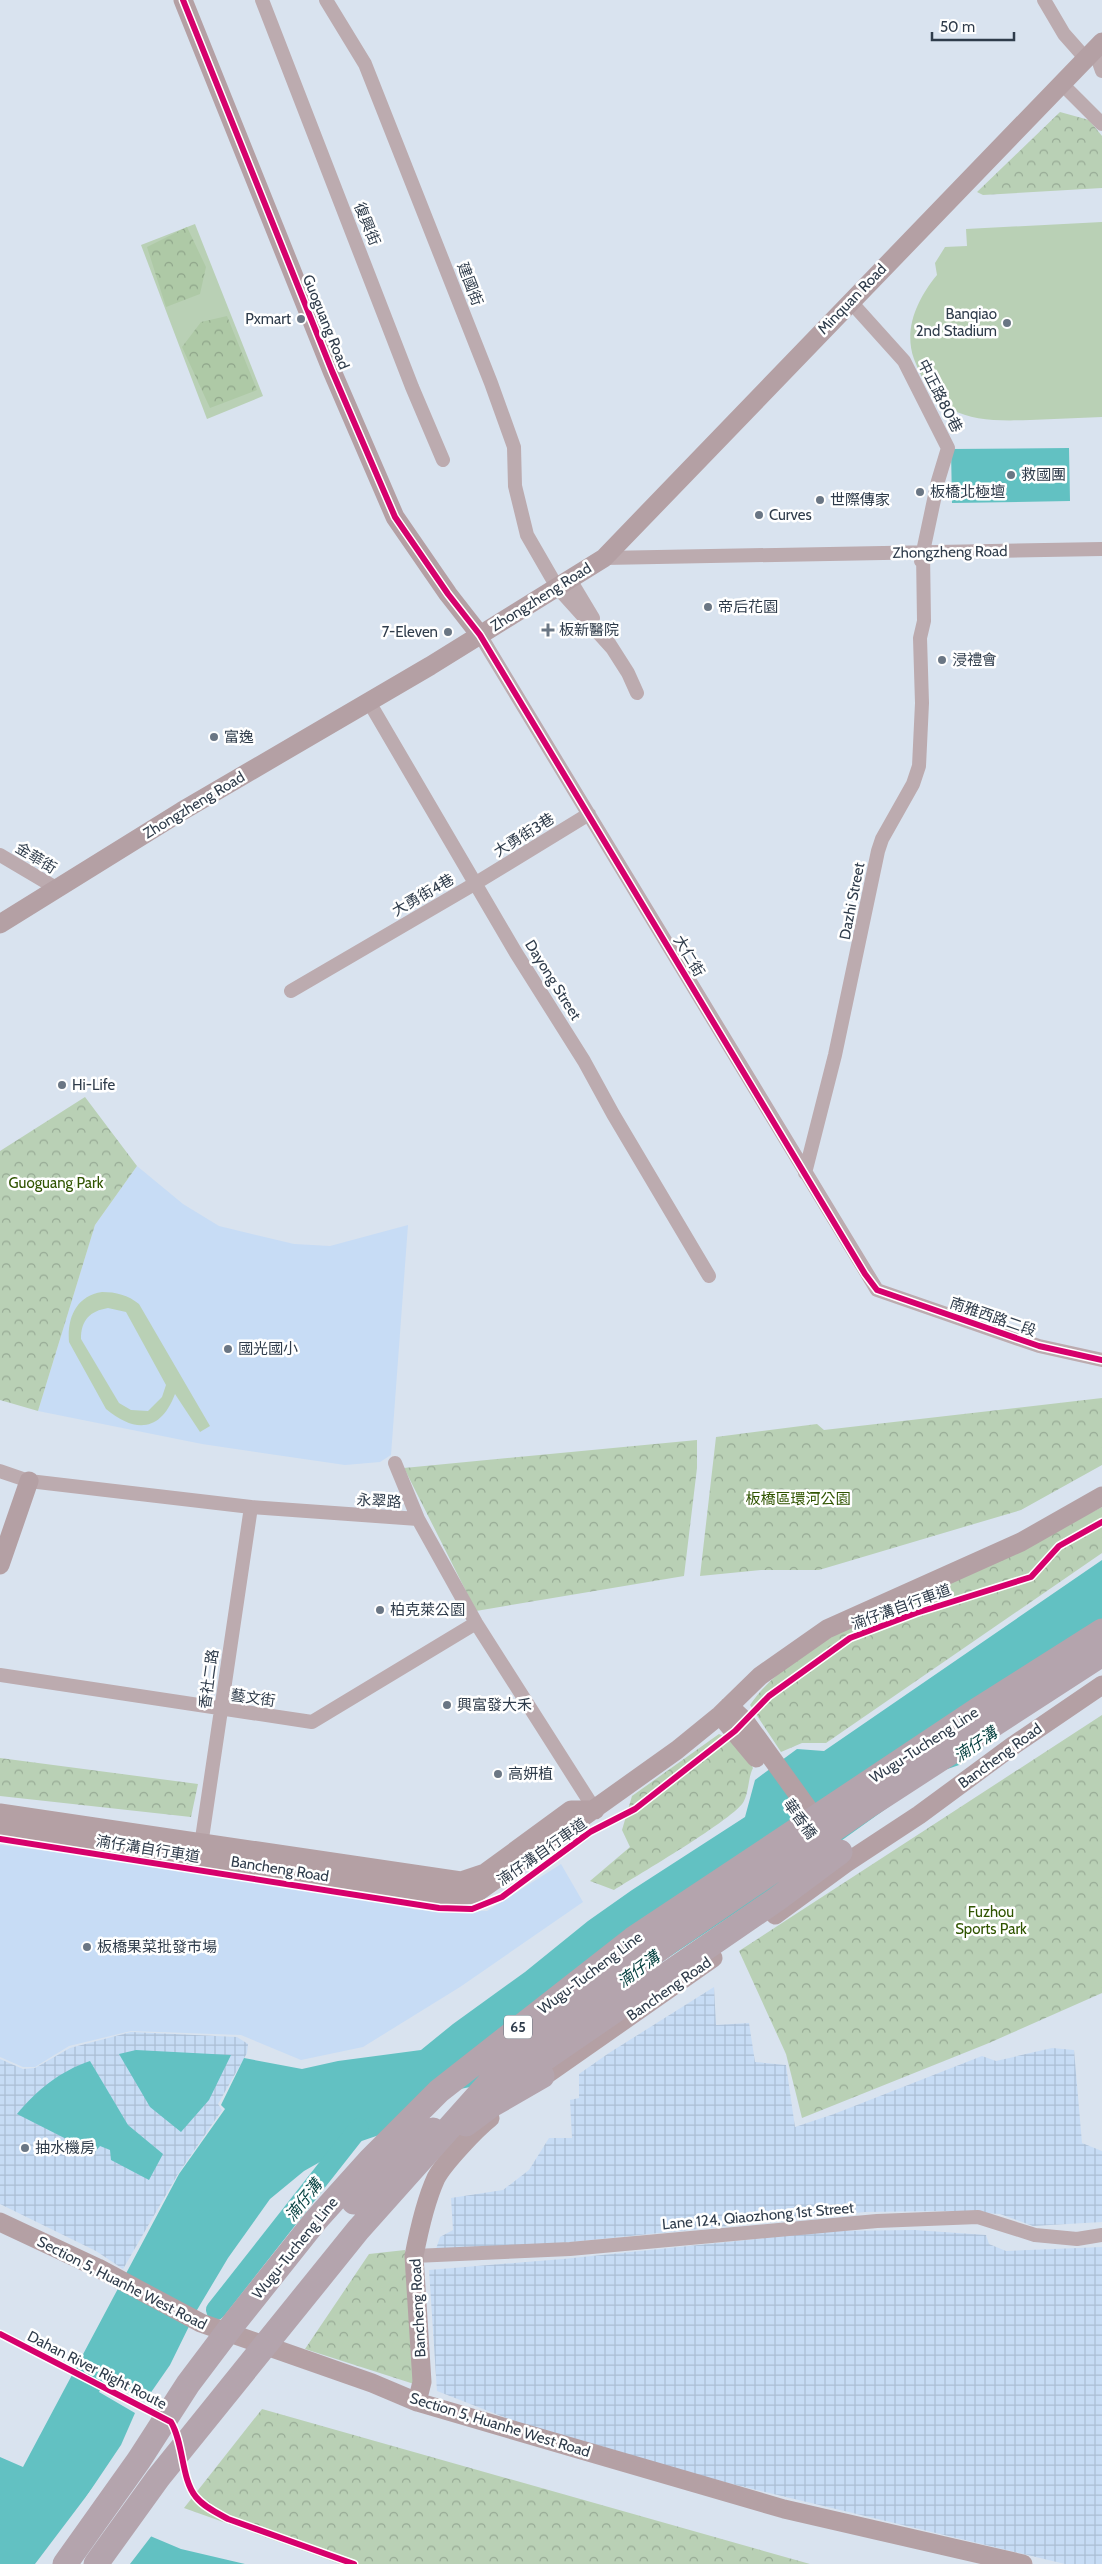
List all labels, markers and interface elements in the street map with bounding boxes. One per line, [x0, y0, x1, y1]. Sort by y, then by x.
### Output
scale bar [932, 10, 1014, 42]
text: 50 m [940, 18, 975, 36]
street label: 復興街 [350, 200, 384, 248]
street label: 建國街 [454, 260, 486, 308]
street label: Minquan Road [814, 260, 890, 338]
street label: Guoguang Road [299, 272, 353, 372]
place label: Banqiao 2nd Stadium [916, 305, 997, 340]
place label: Pxmart [245, 310, 291, 328]
marker: Pxmart [295, 313, 307, 325]
marker: Banqiao 2nd Stadium [1001, 317, 1013, 329]
street label: 中正路80巷 [914, 356, 966, 436]
place label: 救國團 [1021, 466, 1066, 484]
marker: 救國團 [1005, 469, 1017, 481]
place label: 板橋北極壇 [930, 483, 1005, 501]
marker: 板橋北極壇 [914, 486, 926, 498]
place label: 世際傳家 [830, 491, 890, 509]
marker: 世際傳家 [814, 494, 826, 506]
place label: Curves [769, 506, 812, 524]
marker: Curves [753, 509, 765, 521]
street label: Zhongzheng Road [892, 542, 1008, 562]
street label: Zhongzheng Road [487, 559, 595, 635]
place label: 帝后花園 [718, 598, 778, 616]
marker: 帝后花園 [702, 601, 714, 613]
place label: 板新醫院 [559, 621, 619, 639]
place label: 7-Eleven [382, 623, 438, 641]
marker: 板新醫院 [541, 623, 555, 637]
marker: 7-Eleven [442, 626, 454, 638]
place label: 浸禮會 [952, 651, 997, 669]
marker: 浸禮會 [936, 654, 948, 666]
place label: 富逸 [224, 728, 254, 746]
marker: 富逸 [208, 731, 220, 743]
street label: Zhongzheng Road [140, 768, 248, 842]
street label: 大勇街3巷 [490, 809, 558, 861]
street label: 金華街 [12, 839, 60, 877]
street label: Dazhi Street [836, 861, 868, 941]
street label: 大勇街4巷 [389, 870, 457, 920]
street label: 大仁街 [670, 932, 708, 980]
street label: Dayong Street [521, 937, 585, 1023]
place label: Hi-Life [72, 1076, 116, 1094]
marker: Hi-Life [56, 1079, 68, 1091]
park label: Guoguang Park [9, 1174, 104, 1192]
street label: 南雅西路二段 [948, 1294, 1038, 1340]
place label: 國光國小 [238, 1340, 298, 1358]
marker: 國光國小 [222, 1343, 234, 1355]
park label: 板橋區環河公園 [745, 1490, 851, 1508]
street label: 永翠路 [356, 1491, 402, 1511]
street label: 湳仔溝自行車道 [849, 1581, 953, 1633]
place label: 柏克萊公園 [390, 1601, 465, 1619]
marker: 柏克萊公園 [374, 1604, 386, 1616]
street label: 香社二路 [196, 1648, 222, 1710]
street label: 藝文街 [229, 1686, 277, 1710]
place label: 興富發大禾 [457, 1696, 532, 1714]
marker: 興富發大禾 [441, 1699, 453, 1711]
street label: Wugu-Tucheng Line [866, 1703, 982, 1787]
street label: Bancheng Road [955, 1720, 1045, 1792]
water label: 湳仔溝 [950, 1722, 1002, 1766]
place label: 高妍植 [508, 1765, 553, 1783]
marker: 高妍植 [492, 1768, 504, 1780]
street label: 華香橋 [780, 1795, 820, 1843]
street label: 湳仔溝自行車道 [494, 1815, 590, 1889]
street label: 湳仔溝自行車道 [95, 1832, 201, 1866]
street label: Bancheng Road [230, 1852, 330, 1886]
park label: Fuzhou Sports Park [955, 1903, 1027, 1938]
street label: Wugu-Tucheng Line [534, 1928, 646, 2018]
place label: 板橋果菜批發市場 [97, 1938, 217, 1956]
marker: 板橋果菜批發市場 [81, 1941, 93, 1953]
water label: 湳仔溝 [613, 1946, 665, 1991]
street label: Bancheng Road [623, 1953, 715, 2025]
road number: 65 [504, 2015, 532, 2038]
place label: 抽水機房 [35, 2139, 95, 2157]
marker: 抽水機房 [19, 2142, 31, 2154]
water label: 湳仔溝 [281, 2174, 327, 2225]
street label: Wugu-Tucheng Line [248, 2193, 342, 2303]
street label: Lane 124, Qiaozhong 1st Street [661, 2199, 855, 2233]
street label: Section 5, Huanhe West Road [34, 2232, 210, 2334]
street label: Bancheng Road [406, 2258, 430, 2358]
street label: Dahan River Right Route [24, 2327, 170, 2413]
street label: Section 5, Huanhe West Road [408, 2389, 592, 2461]

